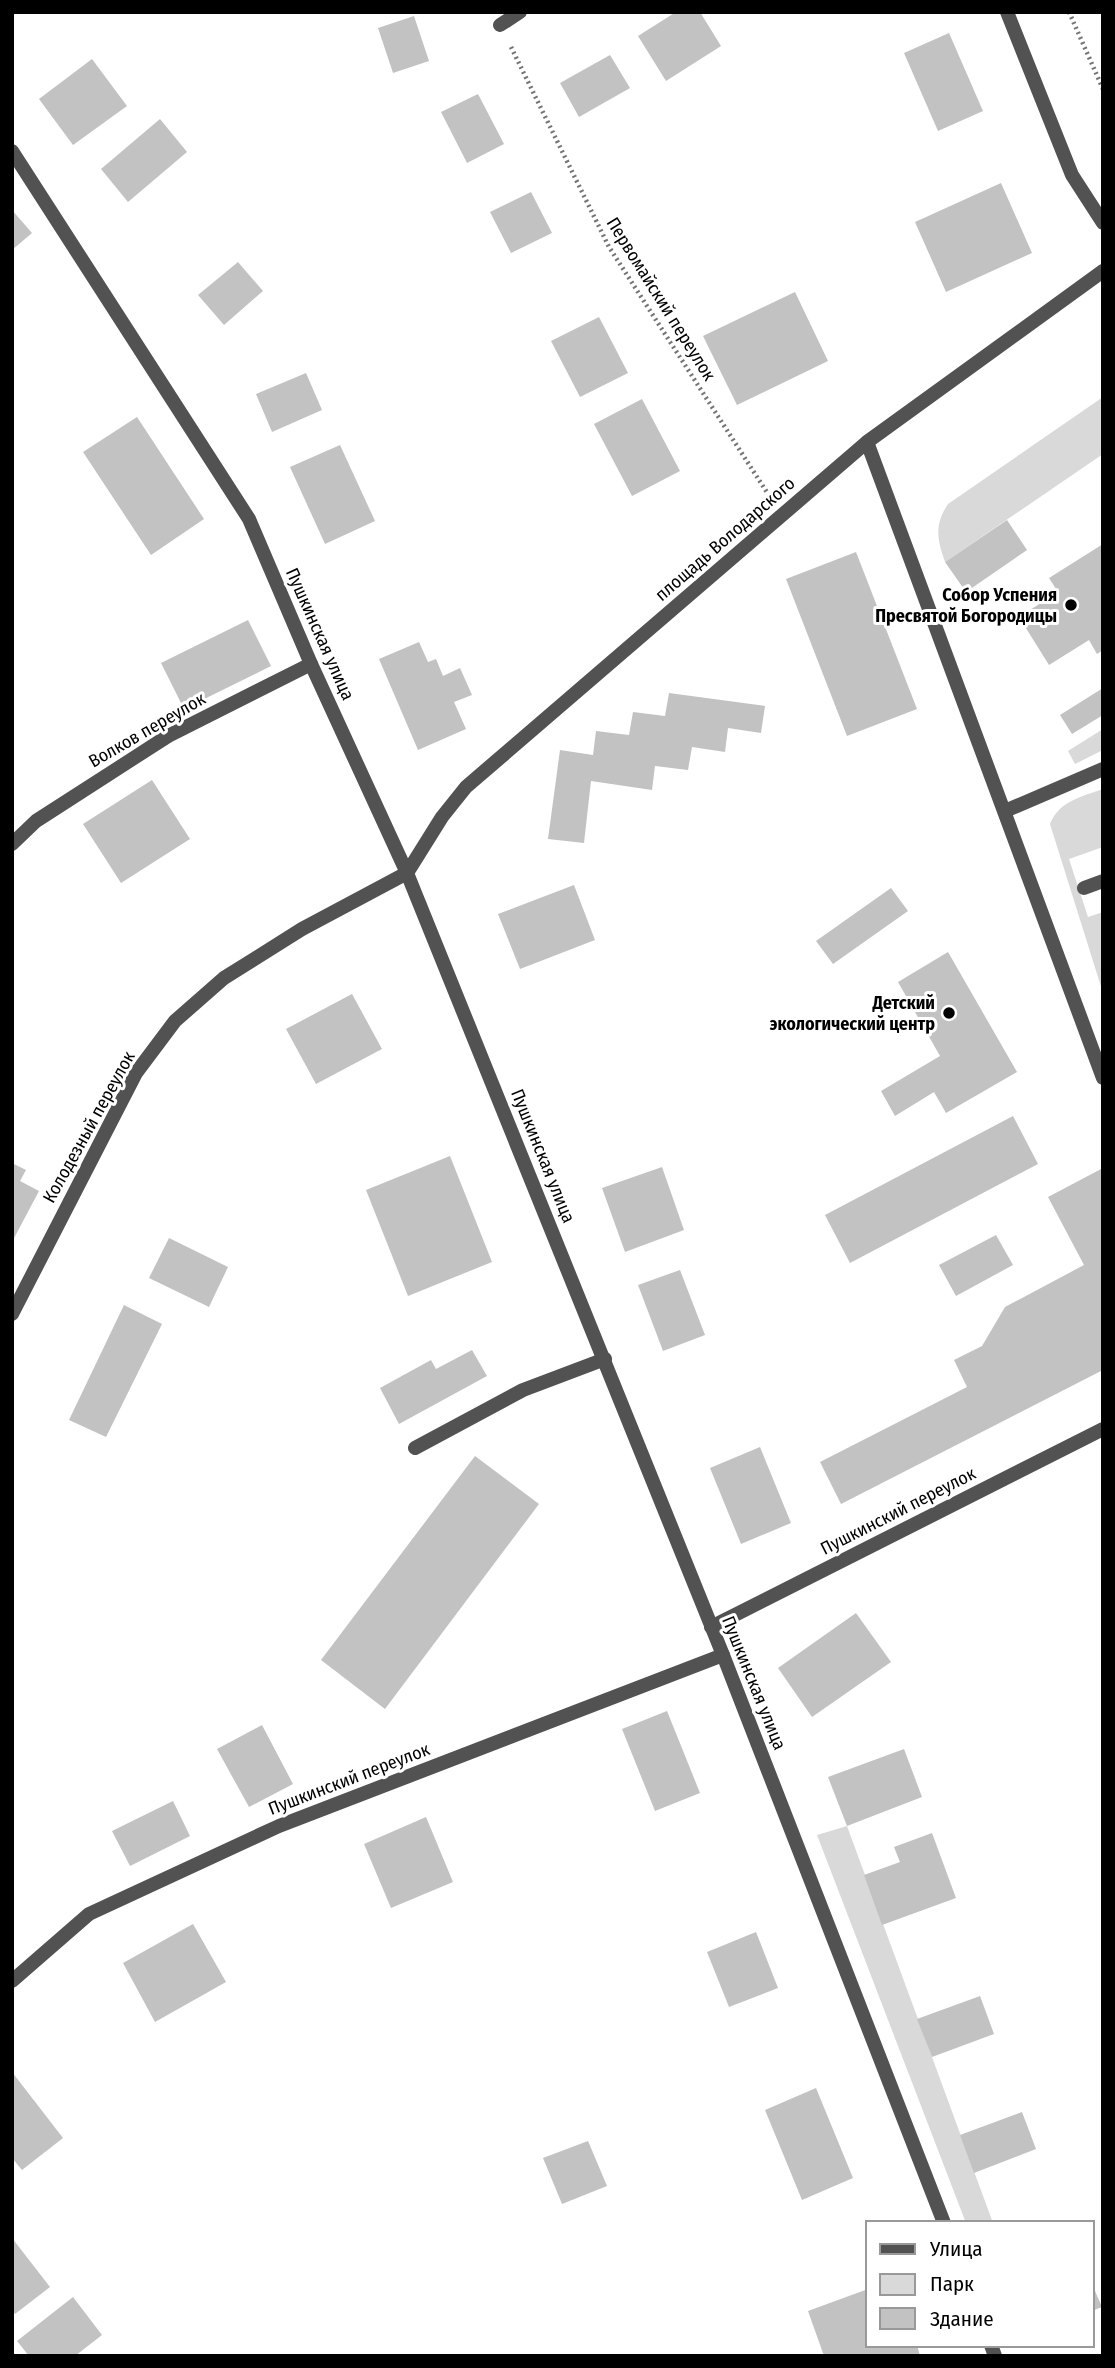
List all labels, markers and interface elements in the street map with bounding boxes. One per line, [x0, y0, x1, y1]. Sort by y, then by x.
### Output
street label: Первомайский переулок [602, 213, 721, 385]
street label: площадь Володарского [651, 472, 799, 606]
street label: Пушкинская улица [281, 564, 359, 704]
place label: Собор Успения Пресвятой Богородицы [875, 584, 1057, 627]
marker: Собор Успения Пресвятой Богородицы [1063, 597, 1079, 613]
street label: Волков переулок [85, 687, 210, 772]
place label: Детский экологический центр [769, 992, 935, 1035]
marker: Детский экологический центр [941, 1005, 957, 1021]
street label: Колодезный переулок [38, 1047, 140, 1207]
street label: Пушкинская улица [506, 1086, 580, 1226]
street label: Пушкинский переулок [817, 1462, 980, 1560]
street label: Пушкинская улица [717, 1613, 791, 1753]
street label: Пушкинский переулок [265, 1738, 433, 1820]
legend [866, 2221, 1094, 2347]
text: Улица [929, 2236, 983, 2262]
text: Парк [930, 2271, 974, 2297]
text: Здание [930, 2306, 994, 2332]

